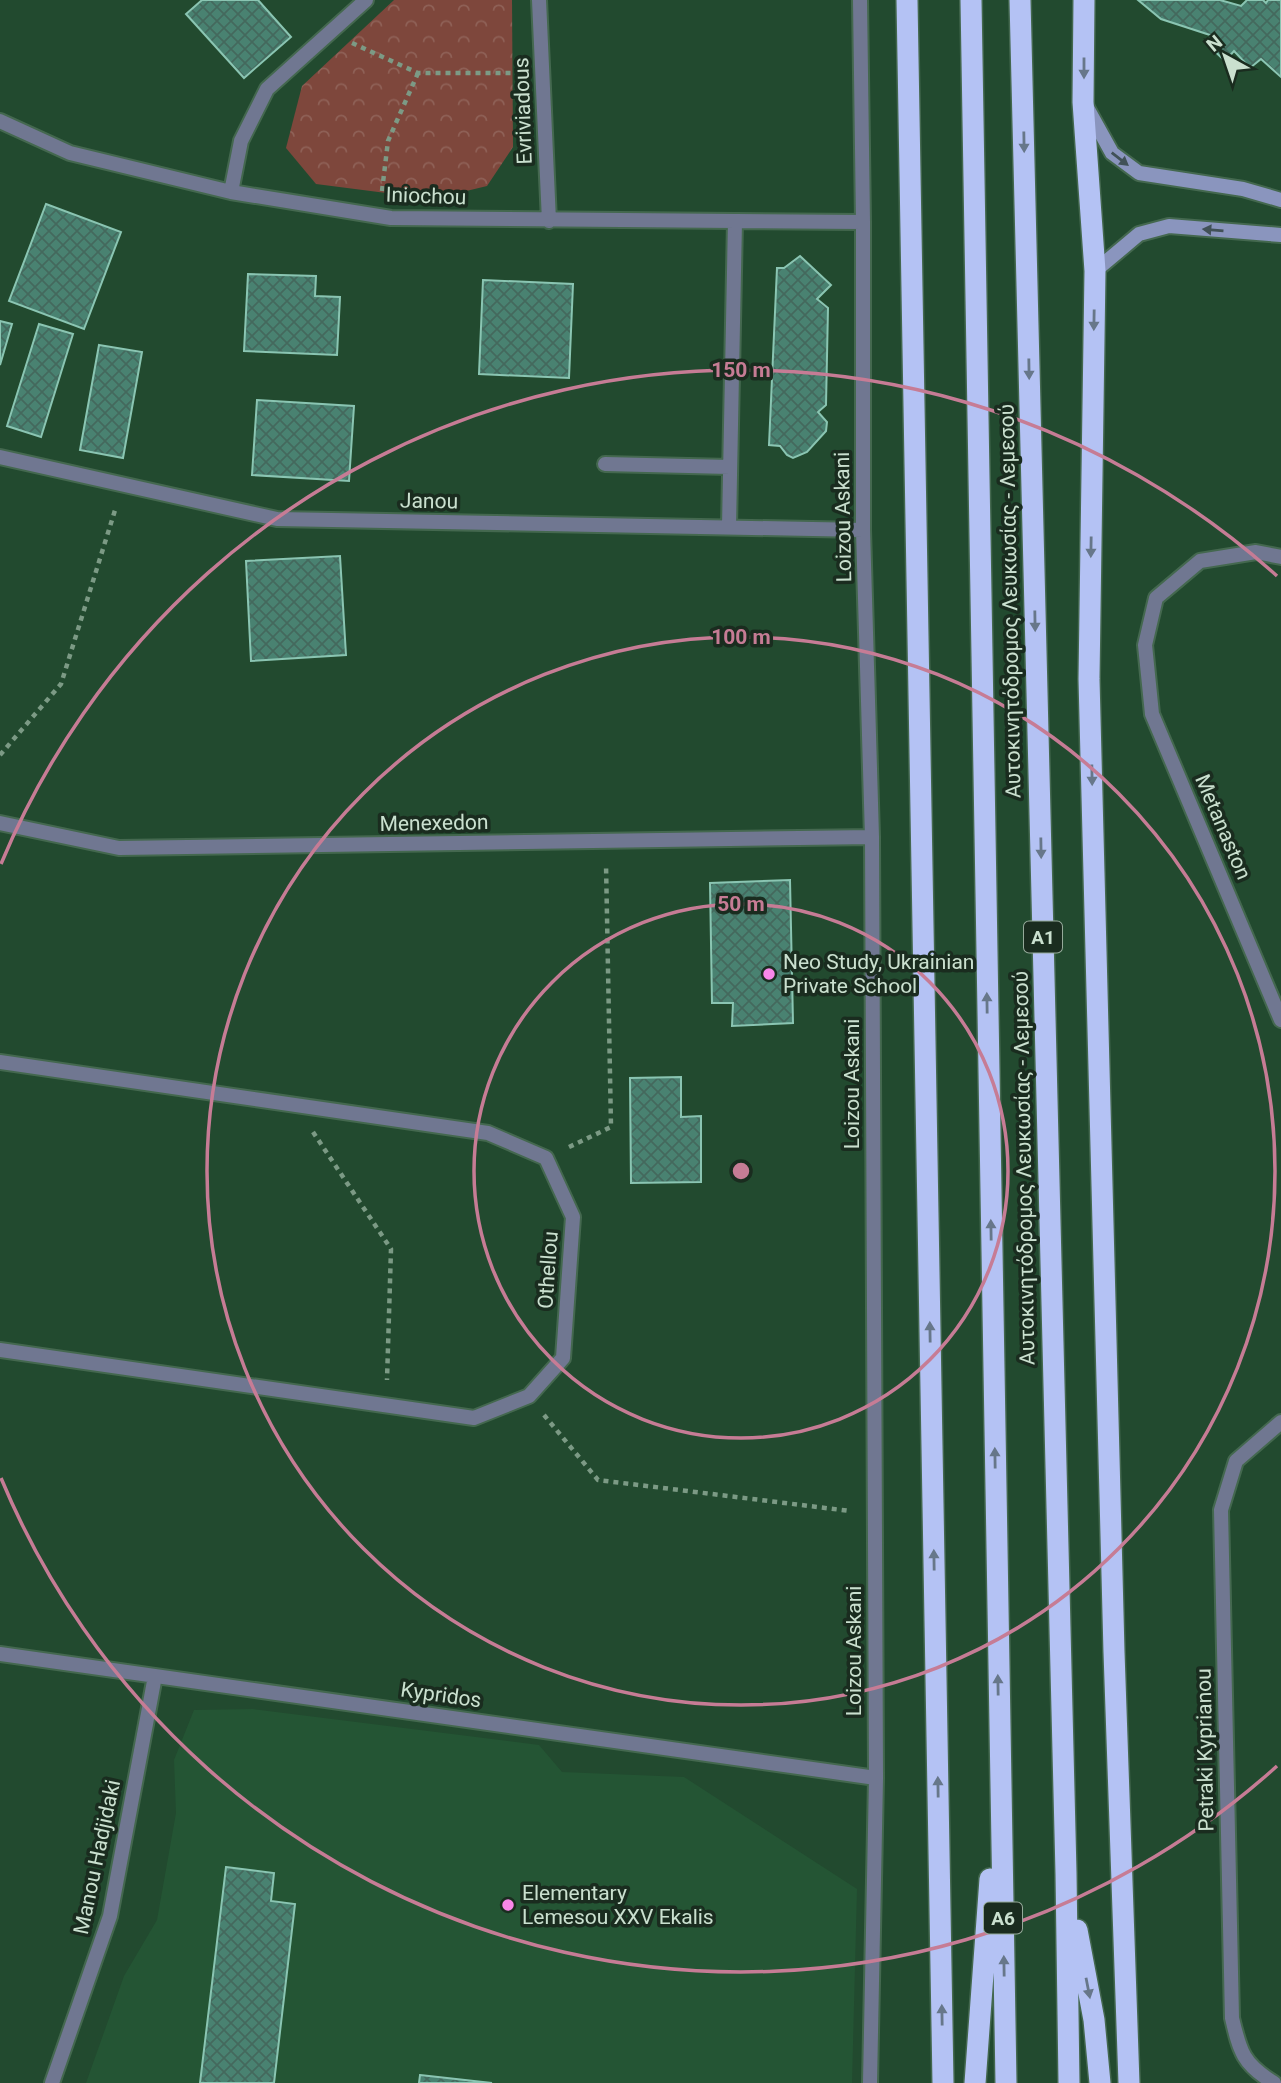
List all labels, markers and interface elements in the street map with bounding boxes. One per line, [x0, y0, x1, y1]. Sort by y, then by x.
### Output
north arrow [1190, 21, 1260, 91]
text: N [1202, 30, 1227, 56]
street label: Evriviadous [509, 57, 537, 165]
one-way arrow [1078, 57, 1090, 79]
one-way arrow [1018, 131, 1029, 153]
one-way arrow [1111, 151, 1129, 166]
street label: Iniochou [385, 183, 467, 209]
one-way arrow [1202, 224, 1224, 235]
one-way arrow [1088, 309, 1100, 331]
text: 150 m [711, 358, 771, 382]
one-way arrow [1023, 358, 1035, 380]
street label: Αυτοκινητόδρομος Λευκωσίας - Λεμεσού [995, 404, 1025, 798]
street label: Loizou Askani [830, 451, 856, 583]
street label: Janou [400, 488, 458, 514]
one-way arrow [1085, 537, 1097, 559]
one-way arrow [1030, 610, 1041, 632]
text: 100 m [711, 625, 771, 649]
one-way arrow [1086, 764, 1098, 786]
street label: Metanaston [1190, 771, 1256, 883]
street label: Menexedon [379, 810, 489, 836]
one-way arrow [1035, 838, 1047, 860]
text: 50 m [717, 892, 765, 916]
road number: A1 [1024, 922, 1062, 953]
place label: Neo Study, Ukrainian Private School [783, 950, 974, 998]
marker: Neo Study, Ukrainian Private School [761, 966, 777, 982]
street label: Αυτοκινητόδρομος Λευκωσίας - Λεμεσού [1009, 971, 1039, 1365]
one-way arrow [981, 992, 993, 1014]
street label: Loizou Askani [840, 1019, 864, 1149]
centre of rings [729, 1159, 753, 1183]
one-way arrow [985, 1219, 997, 1241]
street label: Othellou [533, 1230, 563, 1310]
one-way arrow [924, 1321, 935, 1343]
one-way arrow [989, 1446, 1000, 1468]
one-way arrow [928, 1549, 939, 1571]
street label: Loizou Askani [842, 1586, 866, 1716]
street label: Petraki Kyprianou [1192, 1668, 1218, 1832]
one-way arrow [992, 1674, 1004, 1696]
street label: Kypridos [399, 1677, 483, 1713]
one-way arrow [932, 1776, 943, 1798]
street label: Manou Hadjidaki [69, 1777, 125, 1937]
place label: Elementary Lemesou XXV Ekalis [522, 1881, 714, 1929]
marker: Elementary Lemesou XXV Ekalis [500, 1897, 516, 1913]
road number: A6 [984, 1902, 1022, 1934]
one-way arrow [998, 1955, 1009, 1977]
one-way arrow [1083, 1977, 1094, 1999]
one-way arrow [936, 2004, 947, 2026]

